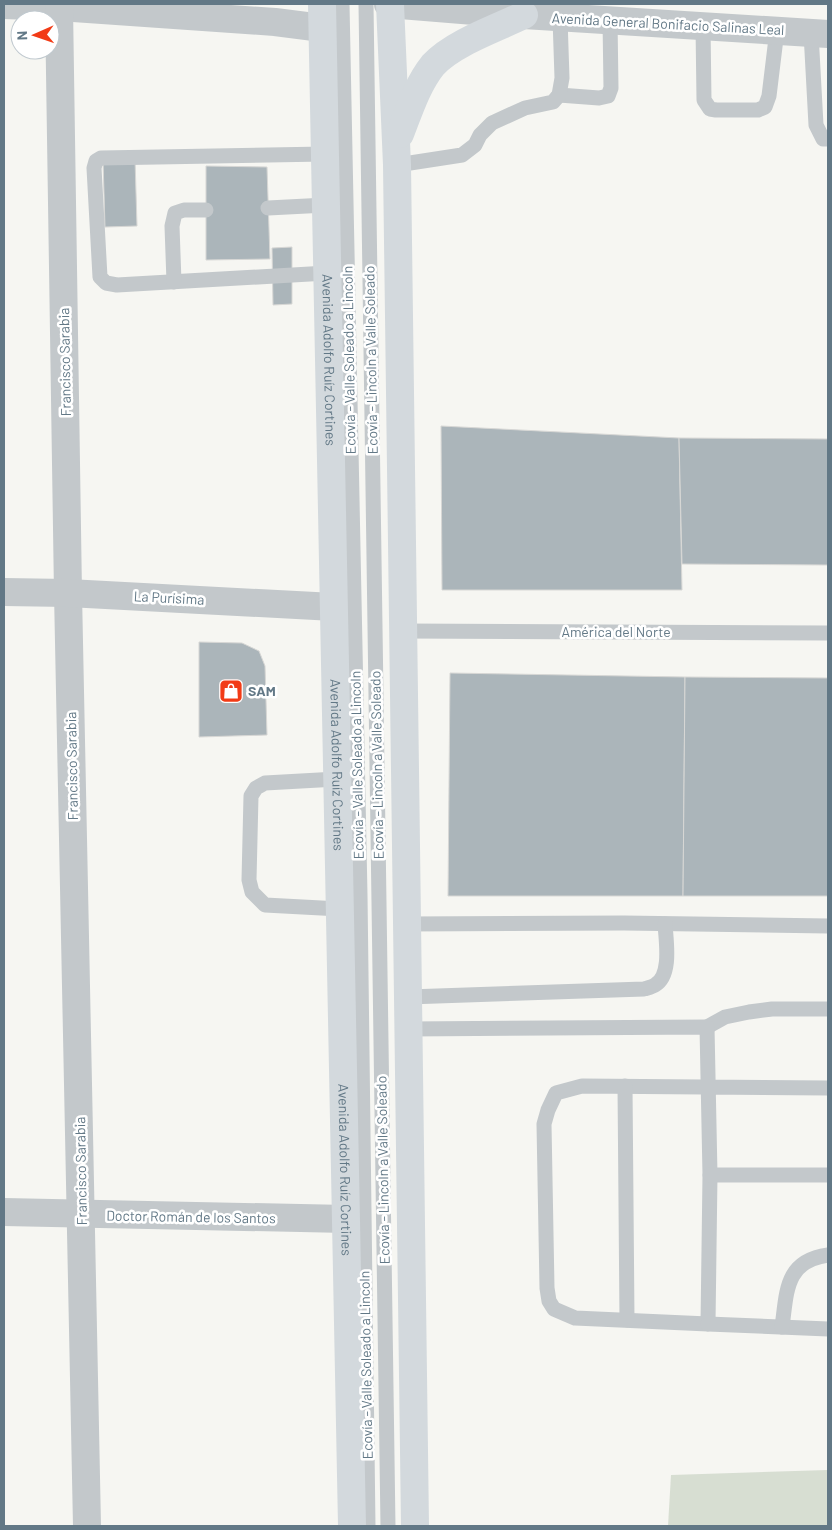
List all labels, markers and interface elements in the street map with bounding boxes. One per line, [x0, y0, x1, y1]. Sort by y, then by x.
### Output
street label: Avenida General Bonifacio Salinas Leal [551, 9, 785, 38]
north arrow [10, 10, 60, 60]
text: N [13, 31, 30, 40]
street label: Ecovía - Valle Soleado a Lincoln [338, 266, 359, 454]
street label: Ecovía - Lincoln a Valle Soleado [360, 266, 381, 454]
street label: Avenida Adolfo Ruíz Cortines [319, 274, 340, 446]
street label: Francisco Sarabia [55, 308, 74, 416]
street label: La Purísima [133, 587, 205, 608]
street label: América del Norte [561, 623, 671, 640]
street label: Ecovía - Valle Soleado a Lincoln [346, 671, 367, 859]
street label: Ecovía - Lincoln a Valle Soleado [366, 671, 387, 859]
shop icon: SAM [218, 678, 244, 704]
street label: Avenida Adolfo Ruíz Cortines [327, 679, 348, 851]
place label: SAM [248, 682, 276, 699]
street label: Francisco Sarabia [62, 712, 81, 820]
street label: Ecovía - Lincoln a Valle Soleado [372, 1076, 393, 1264]
street label: Avenida Adolfo Ruíz Cortines [335, 1084, 356, 1256]
street label: Francisco Sarabia [71, 1117, 90, 1225]
street label: Doctor Román de los Santos [106, 1207, 276, 1226]
street label: Ecovía - Valle Soleado a Lincoln [355, 1271, 376, 1459]

